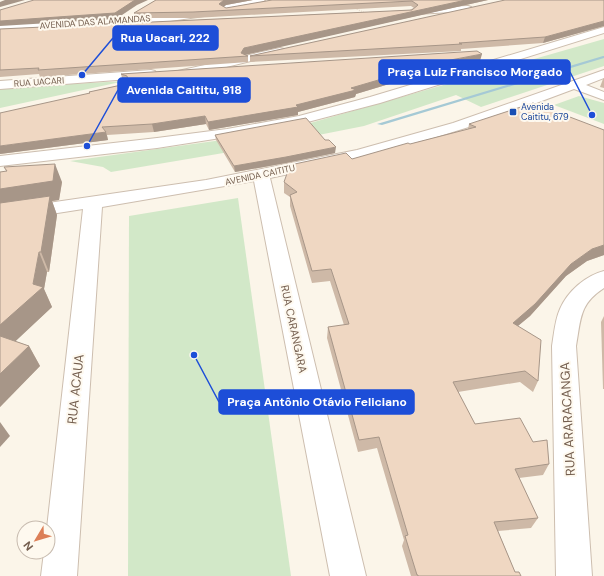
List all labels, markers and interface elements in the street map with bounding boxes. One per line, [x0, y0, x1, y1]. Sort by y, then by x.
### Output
street label: AVENIDA DAS ALAMANDAS [39, 12, 151, 32]
callout: Rua Uacari, 222 [113, 26, 218, 50]
text: Rua Uacari, 222 [120, 30, 210, 46]
callout: Praça Luiz Francisco Morgado [379, 60, 570, 84]
text: Praça Luiz Francisco Morgado [388, 64, 563, 80]
street label: RUA UACARI [13, 74, 65, 90]
callout: Avenida Caititu, 918 [118, 78, 250, 102]
text: Avenida Caititu, 918 [126, 82, 242, 98]
place label: Avenida Caititu, 679 [521, 101, 569, 123]
marker: Avenida Caititu, 679 [508, 107, 518, 117]
street label: AVENIDA CAITITU [224, 162, 296, 188]
street label: RUA CARANGARA [278, 284, 310, 374]
street label: RUA ACAUA [63, 353, 88, 425]
street label: RUA ARARACANGA [556, 361, 579, 476]
callout: Praça Antônio Otávio Feliciano [219, 390, 414, 414]
text: Praça Antônio Otávio Feliciano [227, 394, 407, 410]
north arrow [16, 520, 56, 560]
text: N [20, 539, 36, 554]

